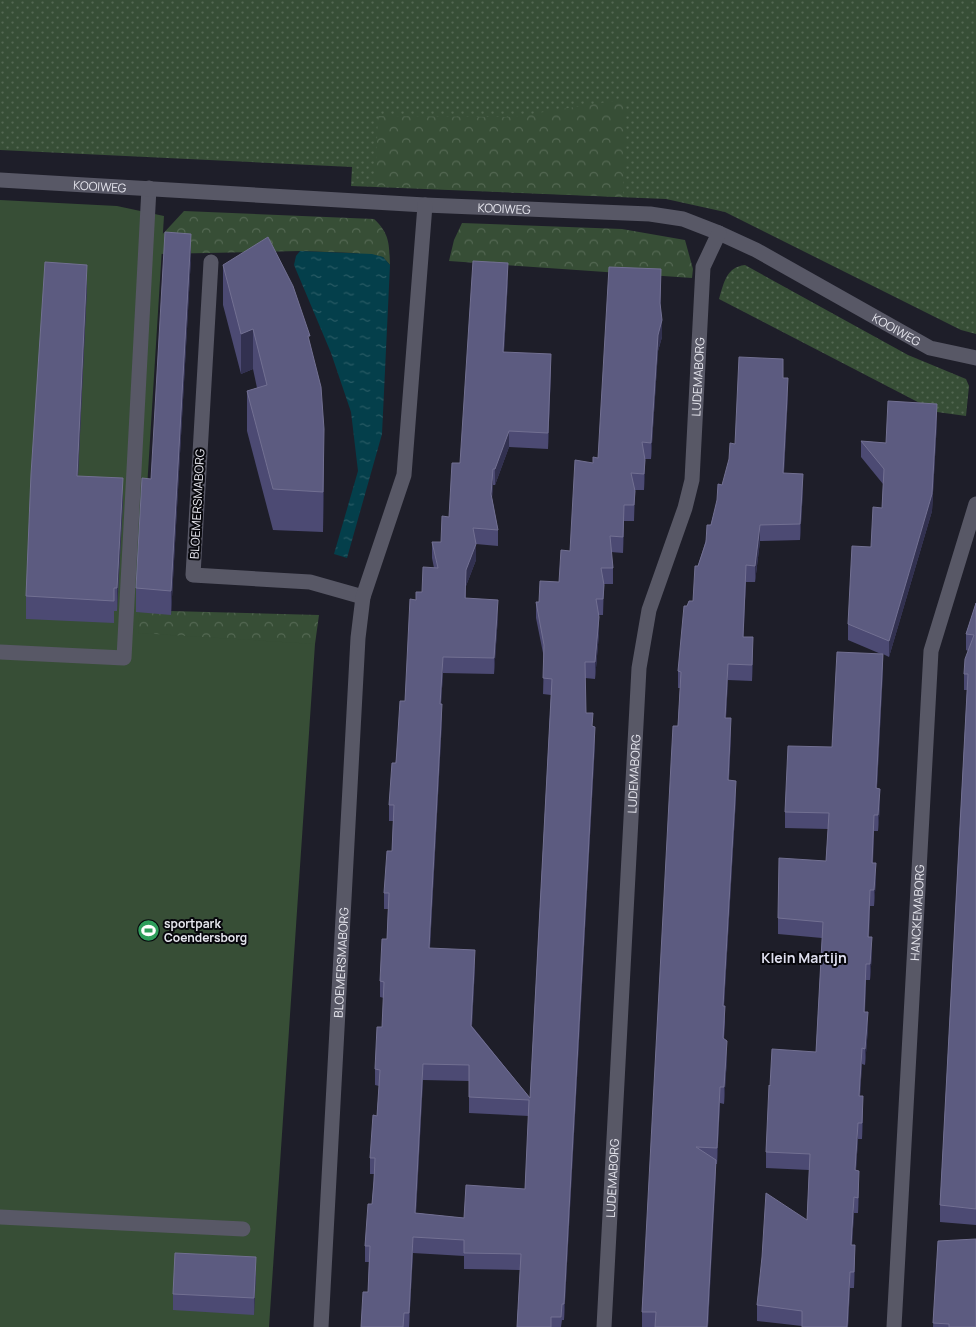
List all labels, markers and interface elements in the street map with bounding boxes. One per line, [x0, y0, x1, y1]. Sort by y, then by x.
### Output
street label: KOOIWEG [73, 176, 127, 196]
street label: KOOIWEG [477, 199, 532, 218]
street label: KOOIWEG [869, 309, 924, 350]
street label: LUDEMABORG [687, 336, 708, 417]
street label: BLOEMERSMABORG [186, 448, 208, 560]
street label: LUDEMABORG [623, 733, 644, 814]
street label: HANCKEMABORG [906, 863, 928, 961]
street label: BLOEMERSMABORG [329, 906, 352, 1018]
place label: sportpark Coendersborg [164, 915, 247, 946]
sports icon: sportpark Coendersborg [136, 918, 160, 942]
district label: Klein Martijn [761, 948, 847, 967]
street label: LUDEMABORG [601, 1138, 623, 1218]

